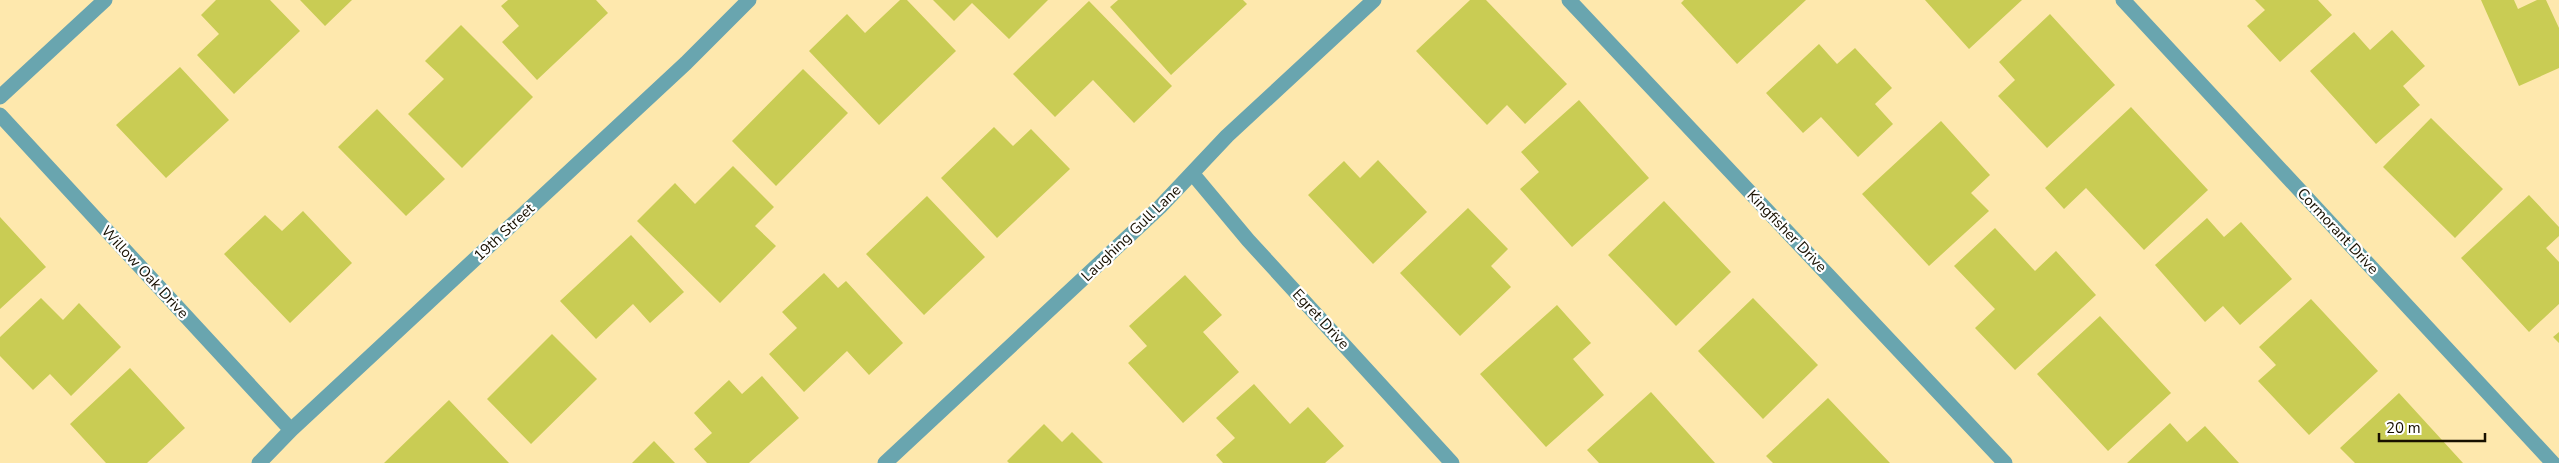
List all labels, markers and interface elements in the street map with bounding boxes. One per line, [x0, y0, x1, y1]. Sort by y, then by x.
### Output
street label: Laughing Gull Lane [1077, 180, 1185, 286]
street label: Cormorant Drive [2293, 184, 2383, 278]
street label: Kingfisher Drive [1743, 186, 1831, 276]
street label: 19th Street [469, 198, 539, 265]
street label: Willow Oak Drive [97, 221, 193, 323]
street label: Egret Drive [1288, 285, 1354, 353]
scale bar [2379, 410, 2485, 442]
text: 20 m [2386, 418, 2421, 438]

